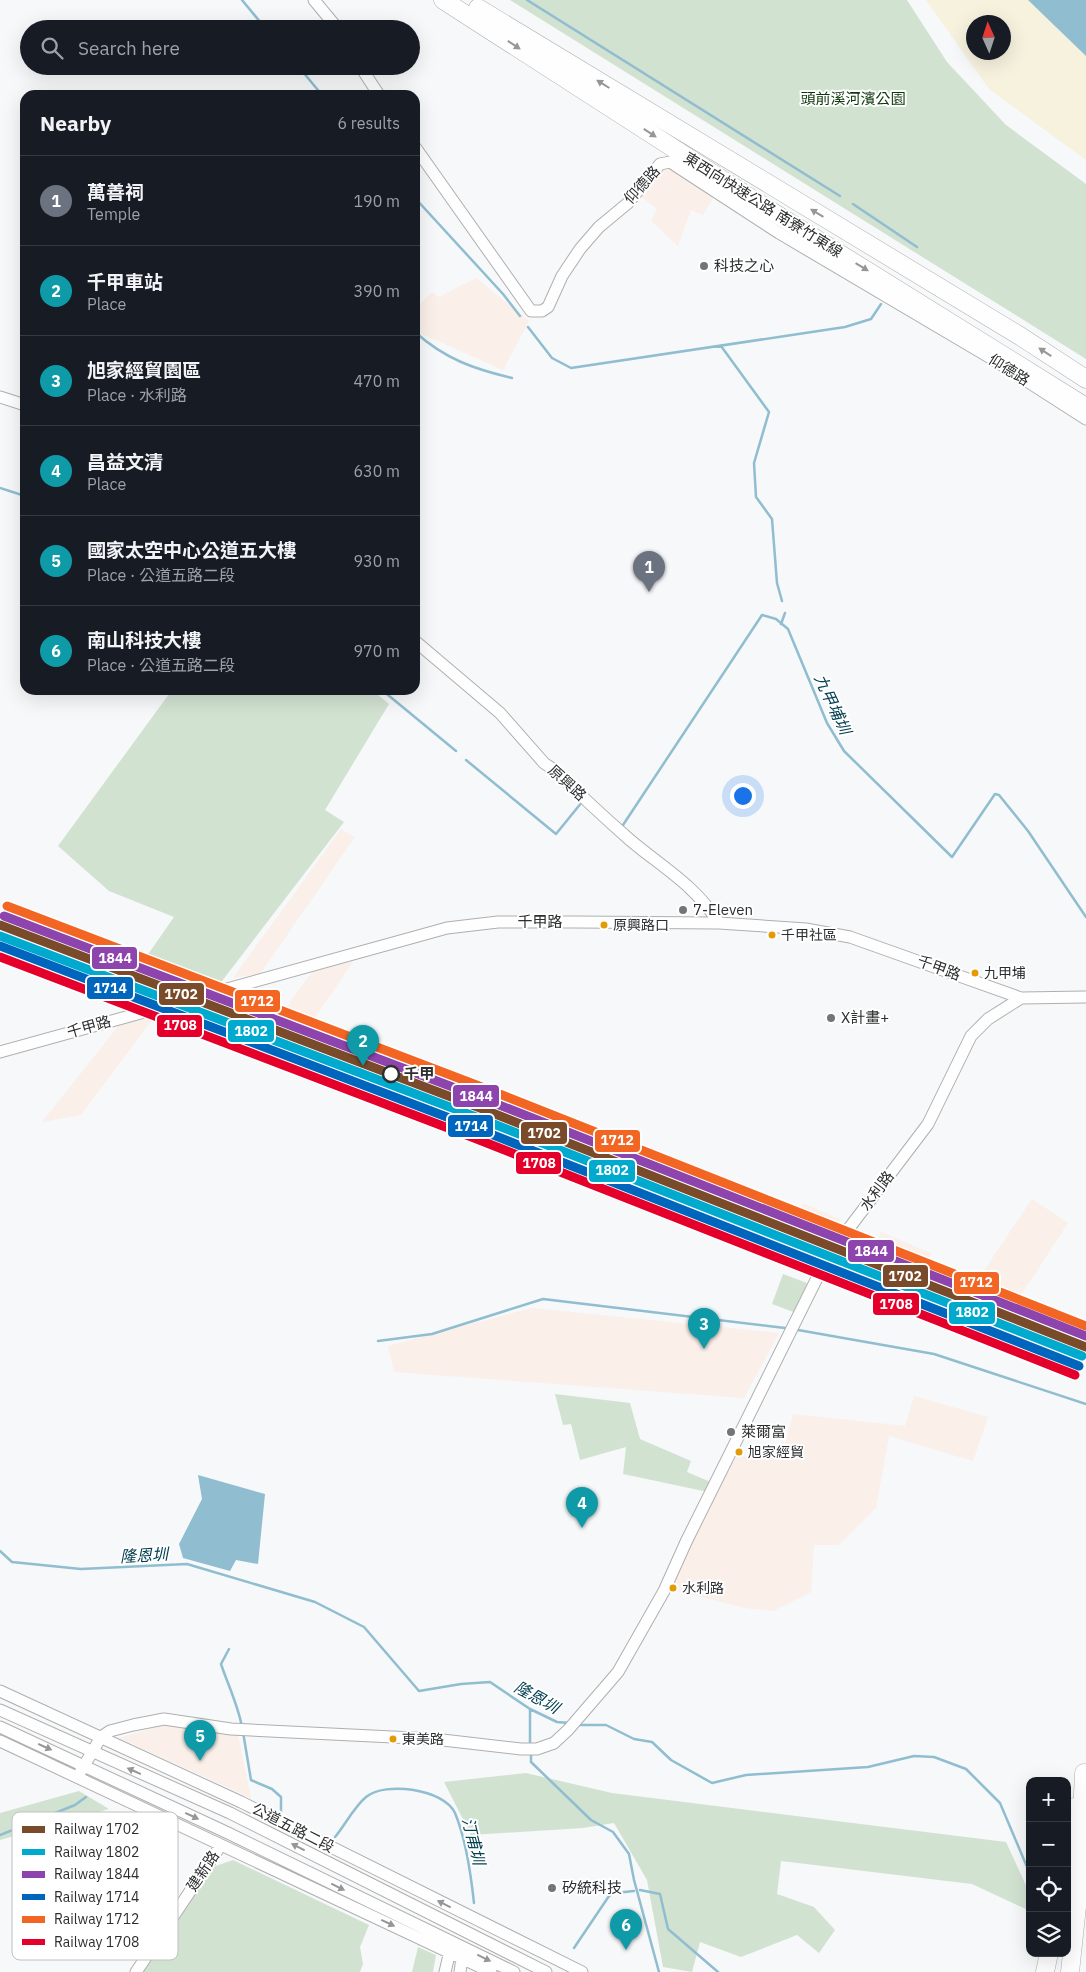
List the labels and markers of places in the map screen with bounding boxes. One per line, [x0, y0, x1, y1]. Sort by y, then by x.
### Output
place label: 科技之心 [714, 256, 774, 275]
marker: 科技之心 [698, 260, 710, 272]
pin: 1 [633, 551, 665, 592]
place label: 7-Eleven [693, 900, 753, 919]
marker: 7-Eleven [677, 904, 689, 916]
place label: 原興路口 [613, 916, 669, 934]
marker: 原興路口 [599, 920, 609, 930]
place label: 千甲社區 [781, 926, 837, 944]
marker: 千甲社區 [767, 930, 777, 940]
place label: 九甲埔 [984, 964, 1026, 982]
marker: 九甲埔 [970, 968, 980, 978]
place label: X計畫+ [841, 1008, 889, 1027]
marker: X計畫+ [825, 1012, 837, 1024]
pin: 2 [347, 1025, 379, 1066]
place label: 千甲 [404, 1064, 434, 1083]
marker: 千甲 [382, 1065, 400, 1083]
pin: 3 [688, 1308, 720, 1349]
place label: 萊爾富 [741, 1422, 786, 1441]
marker: 萊爾富 [725, 1426, 737, 1438]
place label: 旭家經貿 [748, 1443, 804, 1461]
marker: 旭家經貿 [734, 1447, 744, 1457]
pin: 4 [566, 1487, 598, 1528]
place label: 水利路 [682, 1579, 724, 1597]
marker: 水利路 [668, 1583, 678, 1593]
pin: 5 [184, 1720, 216, 1761]
place label: 東美路 [402, 1730, 444, 1748]
marker: 東美路 [388, 1734, 398, 1744]
place label: 矽統科技 [562, 1878, 622, 1897]
marker: 矽統科技 [546, 1882, 558, 1894]
pin: 6 [610, 1909, 642, 1950]

